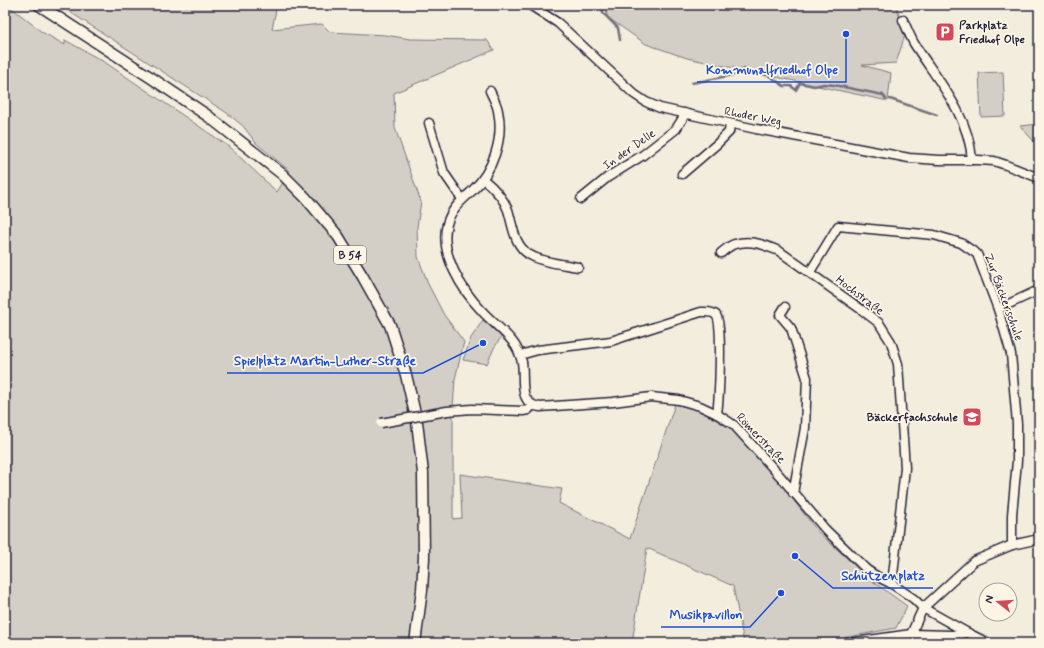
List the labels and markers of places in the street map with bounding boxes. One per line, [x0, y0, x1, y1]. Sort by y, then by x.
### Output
place label: Parkplatz Friedhof Olpe [959, 18, 1025, 48]
parking icon: Parkplatz Friedhof Olpe [934, 21, 956, 43]
callout: Kommunalfriedhof Olpe [697, 57, 846, 82]
callout: Spielplatz Martin-Luther-Straße [227, 348, 423, 373]
school or university icon: Bäckerfachschule [961, 406, 983, 428]
place label: Bäckerfachschule [867, 410, 959, 426]
callout: Schützenplatz [833, 563, 933, 588]
callout: Musikpavillon [661, 602, 750, 627]

